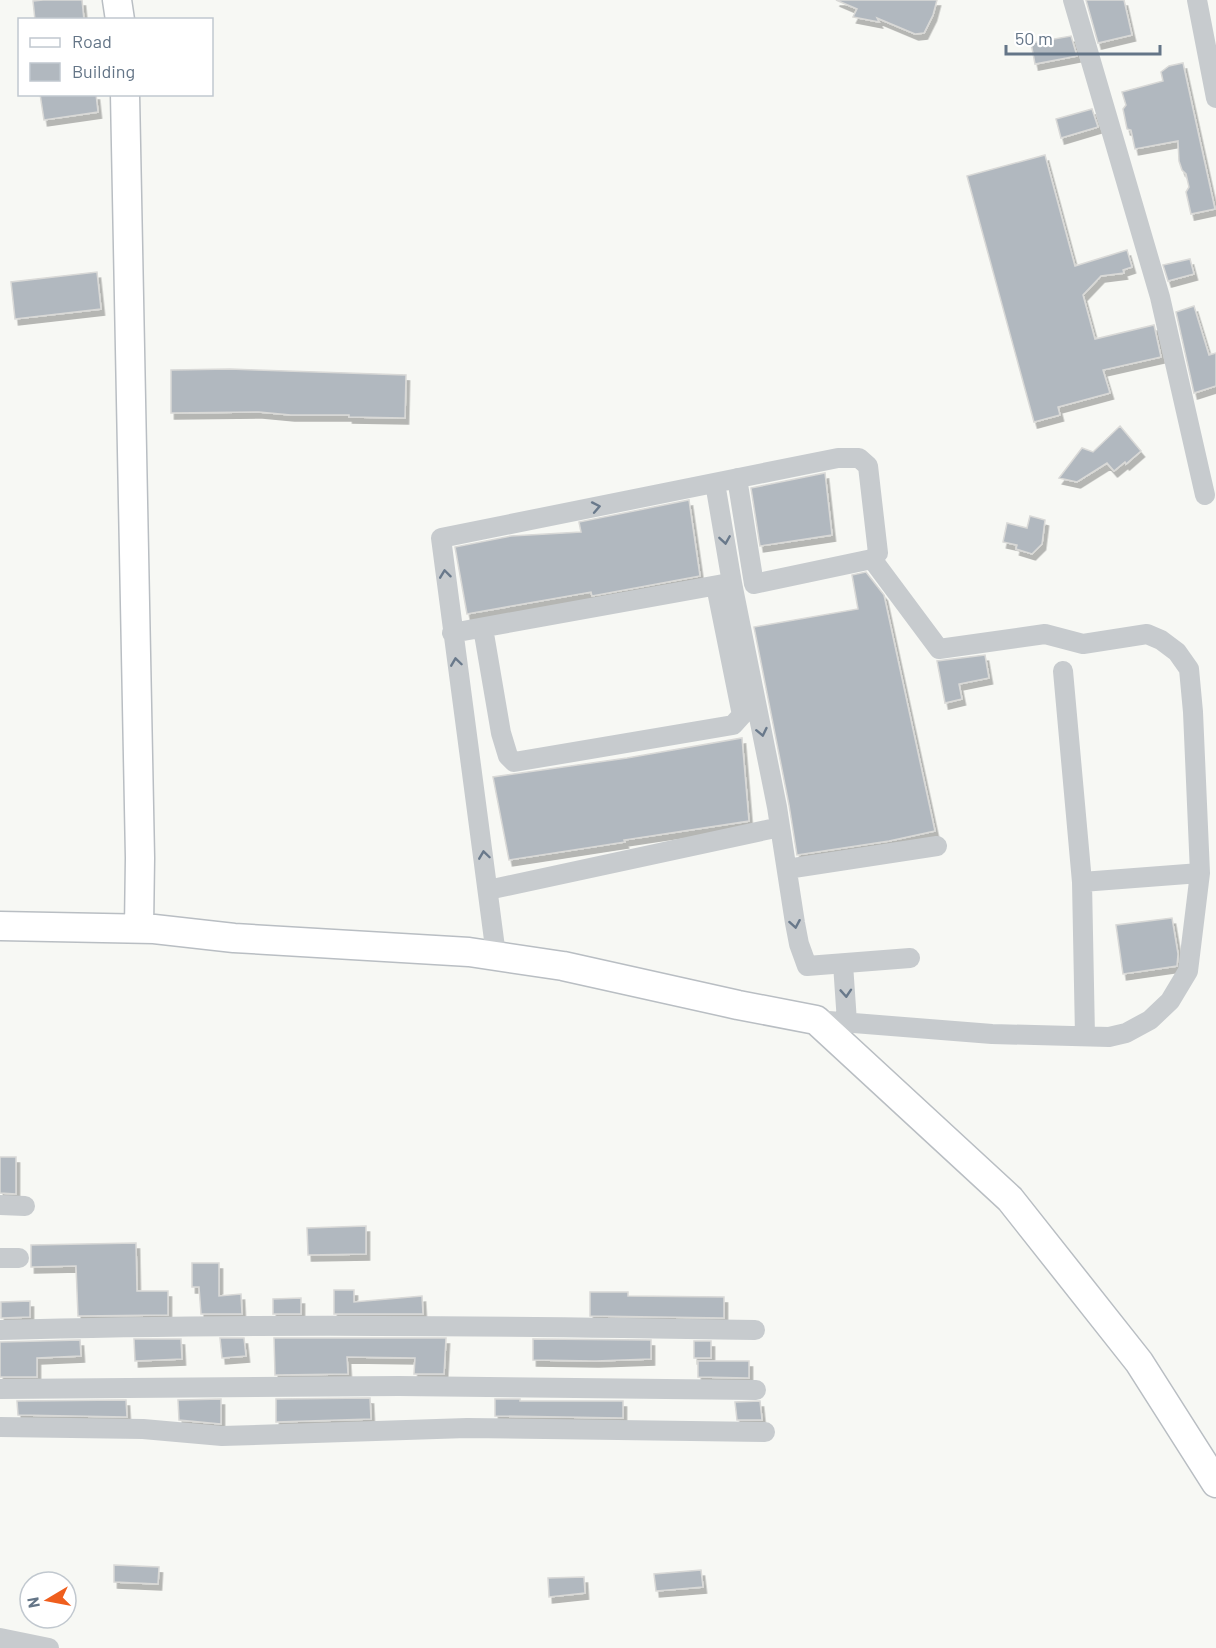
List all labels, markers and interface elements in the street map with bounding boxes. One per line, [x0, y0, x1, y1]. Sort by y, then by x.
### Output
legend [18, 18, 213, 96]
scale bar [1006, 18, 1160, 56]
text: 50 m [1015, 27, 1053, 49]
text: Road [72, 30, 112, 52]
text: Building [72, 60, 135, 82]
one-way arrow [591, 501, 601, 514]
one-way arrow [718, 535, 731, 545]
one-way arrow [440, 570, 452, 579]
one-way arrow [451, 658, 463, 667]
one-way arrow [755, 727, 768, 737]
one-way arrow [478, 851, 490, 860]
one-way arrow [788, 919, 801, 929]
one-way arrow [839, 988, 852, 997]
north arrow [18, 1570, 78, 1630]
text: N [22, 1596, 43, 1610]

